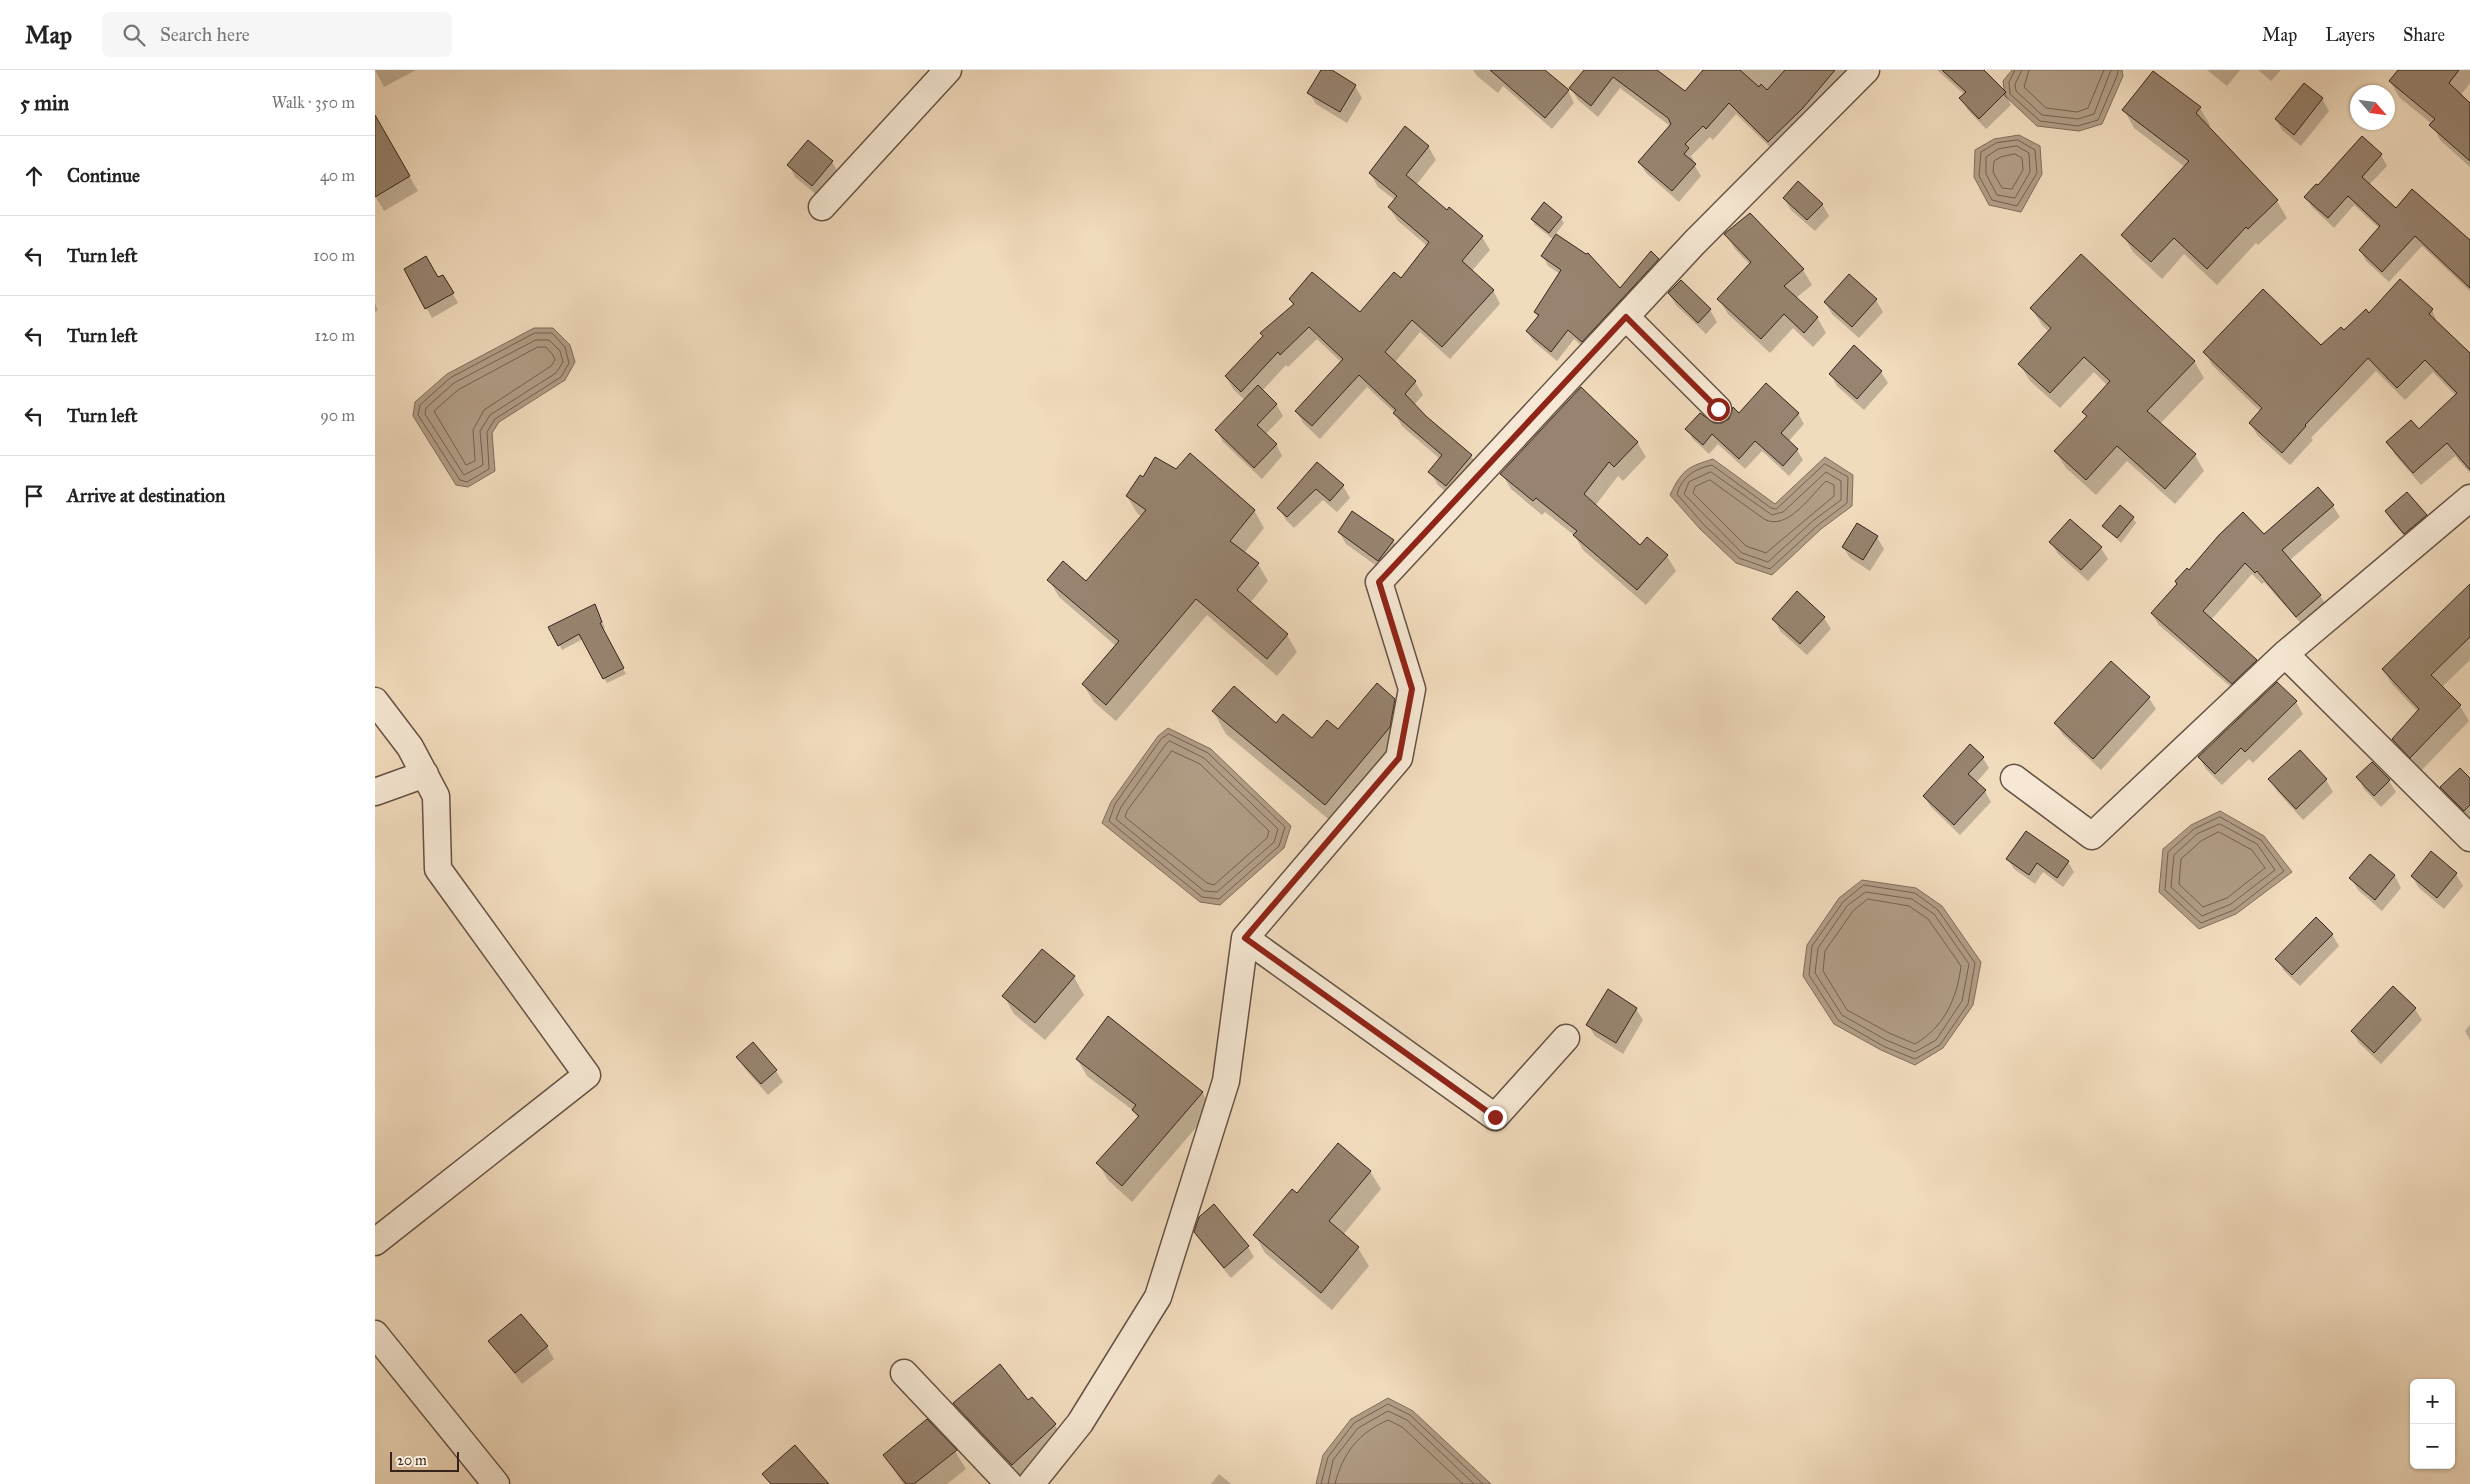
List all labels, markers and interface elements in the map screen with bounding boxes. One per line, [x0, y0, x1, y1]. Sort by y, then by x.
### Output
search box [102, 12, 452, 57]
text: Map [25, 20, 72, 50]
icon: search [120, 21, 148, 49]
text: Search here [160, 23, 250, 46]
text: Map [2262, 24, 2297, 46]
text: Layers [2325, 24, 2375, 46]
text: Share [2403, 24, 2445, 46]
north arrow [2350, 85, 2395, 130]
text: 5 min [20, 90, 69, 116]
text: Walk · 350 m [272, 93, 355, 112]
icon: ahead [20, 162, 48, 190]
text: Continue [67, 164, 140, 187]
text: 40 m [320, 166, 355, 185]
icon: left [20, 242, 48, 270]
text: Turn left [67, 244, 137, 267]
text: 100 m [313, 246, 355, 265]
icon: left [20, 322, 48, 350]
text: Turn left [67, 324, 137, 347]
text: 120 m [315, 326, 355, 345]
route start [1707, 398, 1730, 421]
icon: left [20, 402, 48, 430]
text: Turn left [67, 404, 137, 427]
text: 90 m [320, 406, 355, 425]
icon: arrive [20, 482, 48, 510]
text: Arrive at destination [67, 484, 225, 507]
route end [1484, 1106, 1507, 1129]
map controls [2410, 1379, 2455, 1469]
button: + [2410, 1379, 2455, 1424]
button: − [2410, 1424, 2455, 1469]
scale bar [390, 1449, 459, 1472]
text: 20 m [397, 1452, 427, 1469]

